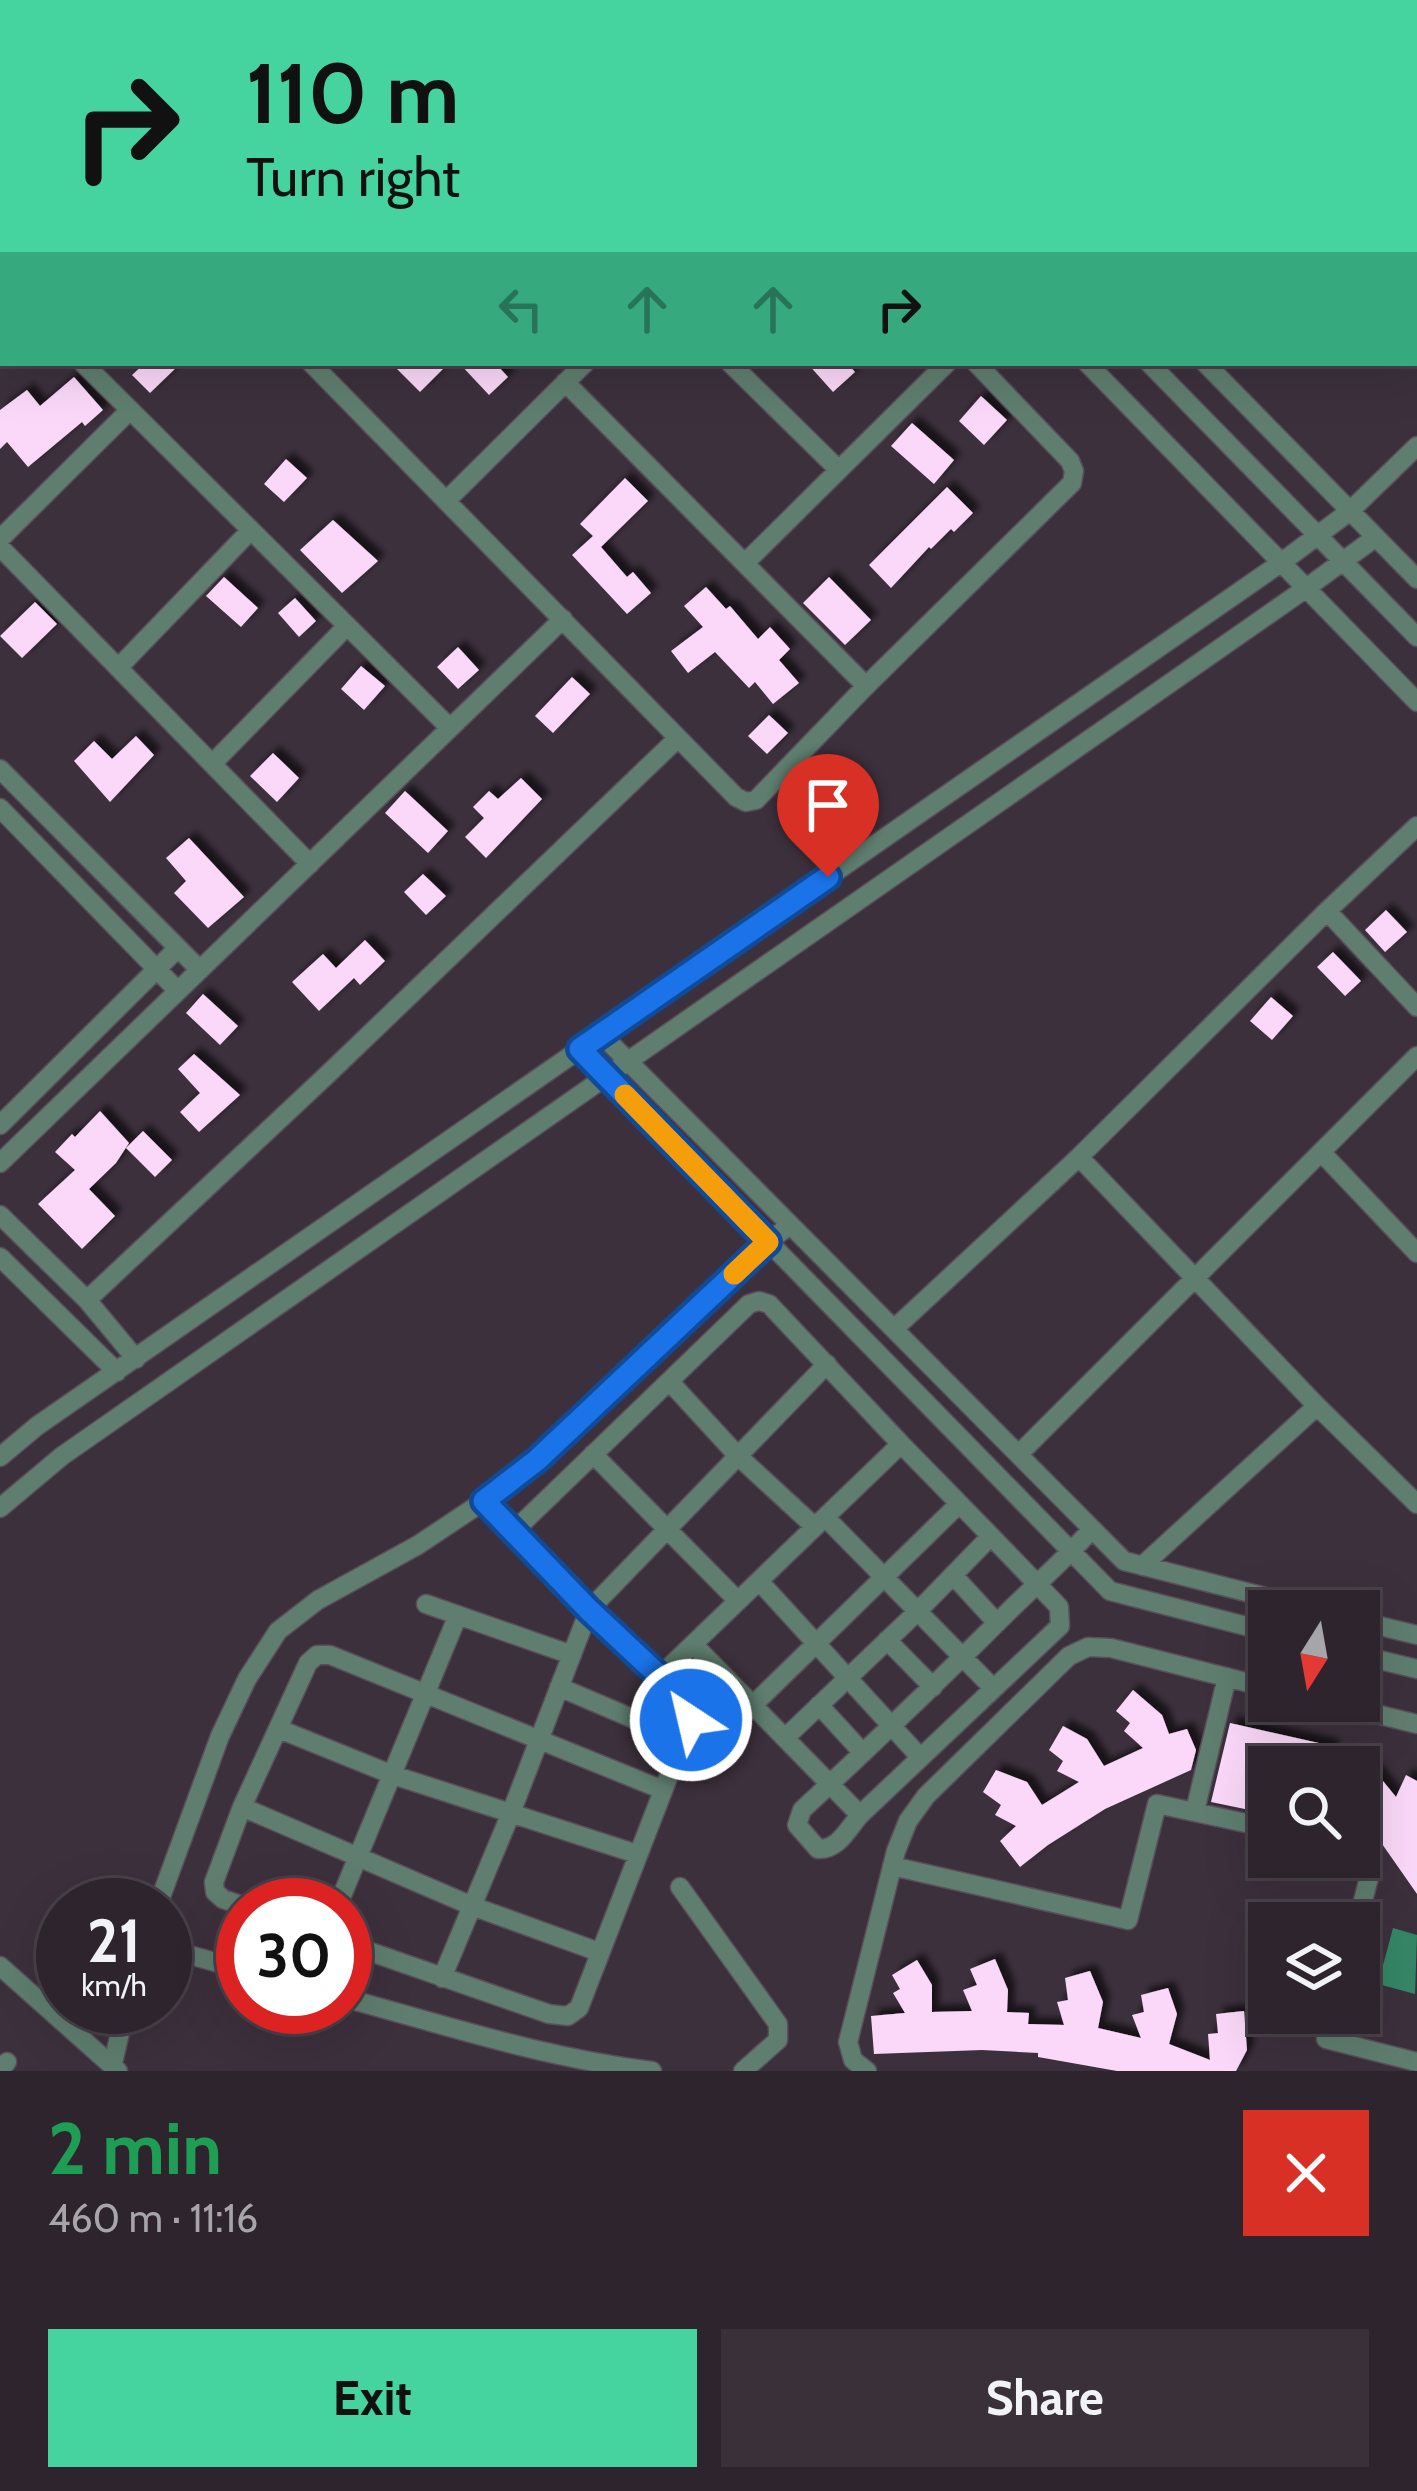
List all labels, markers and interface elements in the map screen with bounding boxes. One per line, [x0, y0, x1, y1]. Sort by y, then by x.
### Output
text: 110 m [246, 42, 459, 144]
icon: right [48, 48, 204, 204]
text: Turn right [246, 144, 460, 210]
icon: left [488, 276, 554, 342]
icon: ahead [614, 276, 680, 342]
icon: ahead [740, 276, 806, 342]
icon: right [866, 276, 932, 342]
pin [777, 754, 879, 877]
icon: arrive [795, 772, 861, 838]
north arrow [1248, 1590, 1380, 1722]
map controls [1248, 1590, 1380, 2034]
position arrow [628, 1657, 754, 1783]
button: search [1248, 1746, 1380, 1878]
speed limit sign: 30 [216, 1878, 372, 2034]
button: layers [1248, 1902, 1380, 2034]
text: 21 [87, 1904, 141, 1977]
text: km/h [81, 1967, 147, 2004]
text: 2 min [48, 2105, 222, 2192]
button: close [1243, 2110, 1369, 2236]
text: 460 m · 11:16 [48, 2194, 258, 2242]
button: Exit [48, 2329, 697, 2467]
button: Share [721, 2329, 1369, 2467]

